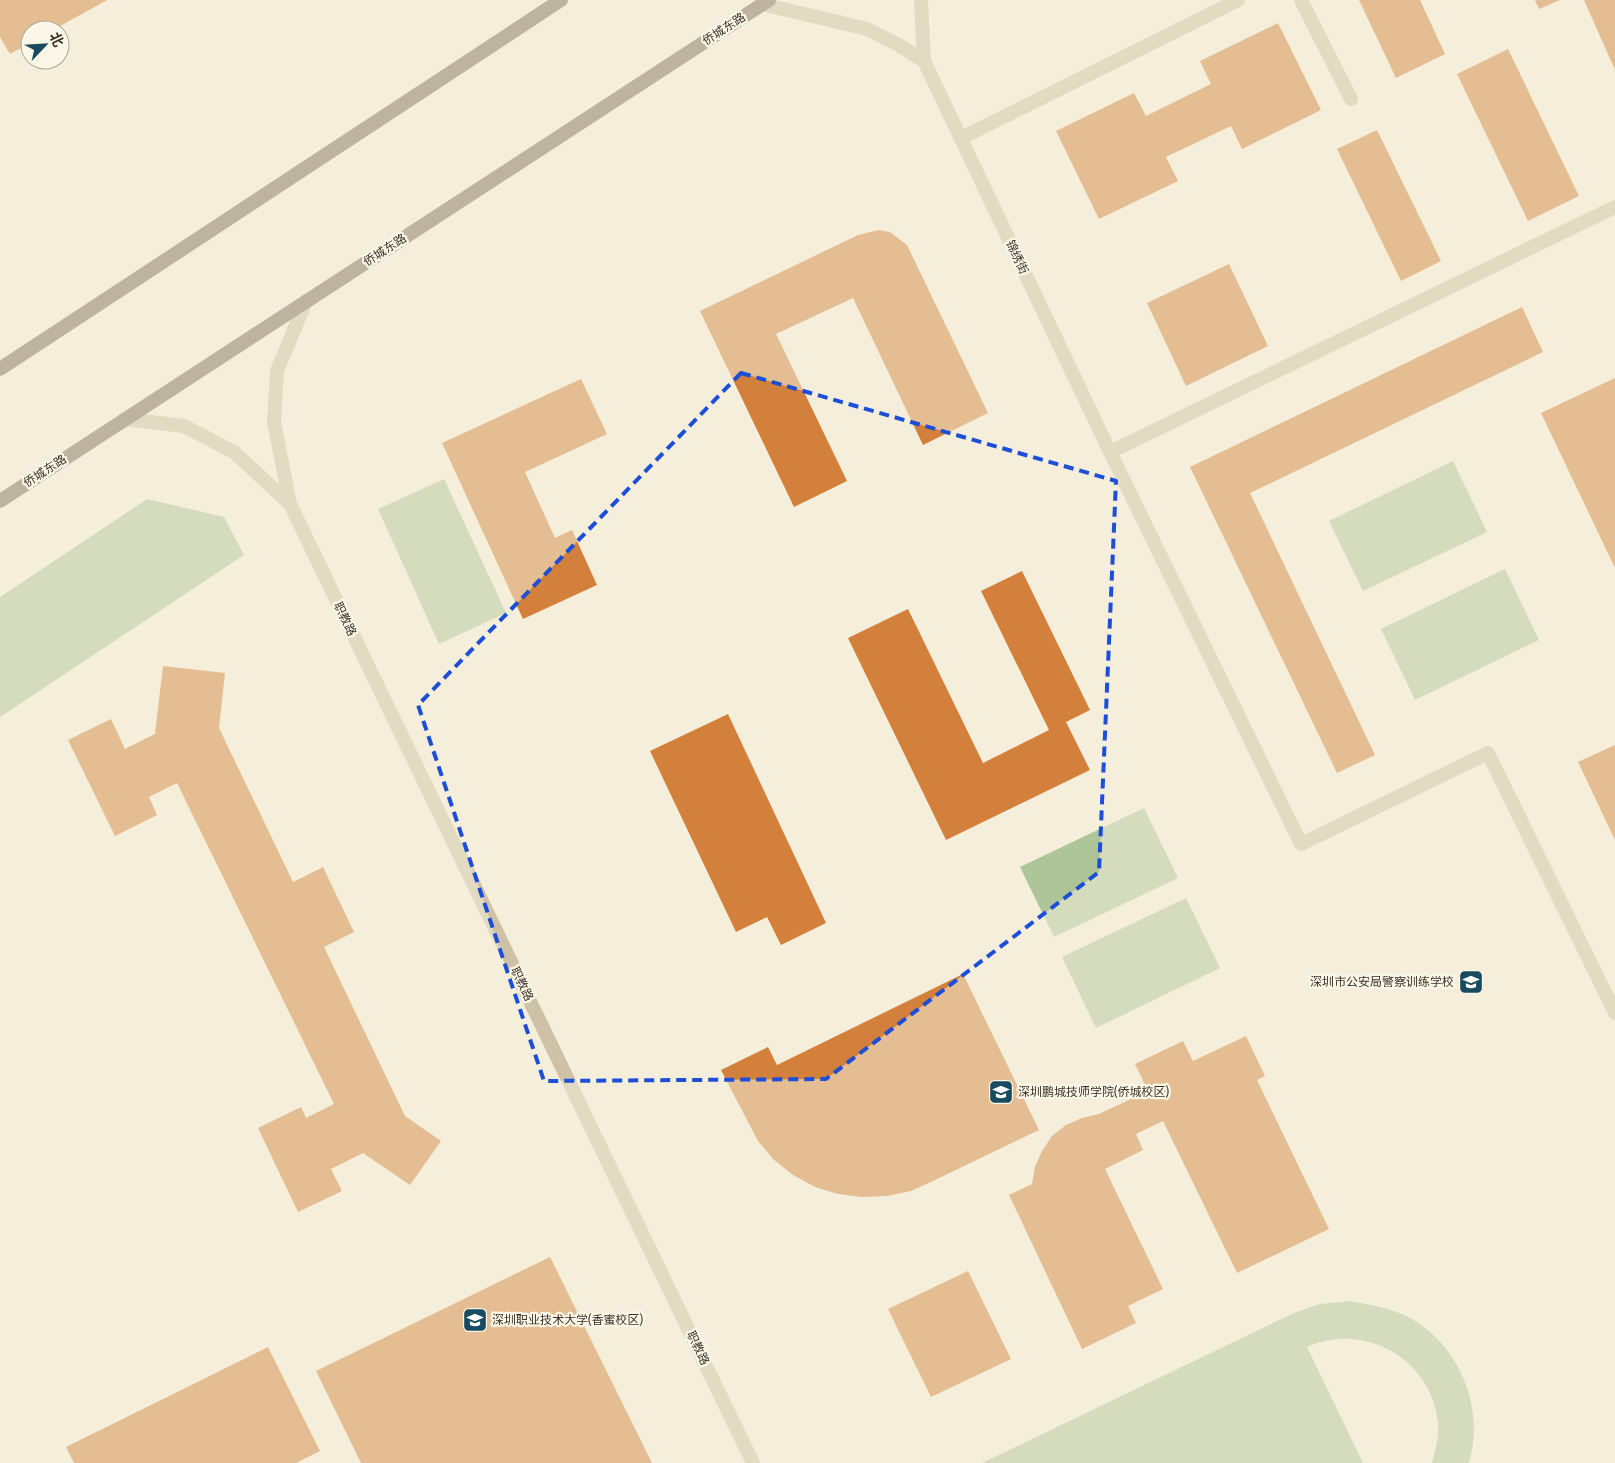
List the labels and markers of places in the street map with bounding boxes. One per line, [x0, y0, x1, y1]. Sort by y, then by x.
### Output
school or university icon: 深圳市公安局警察训练学校 [1458, 969, 1484, 995]
place label: 深圳市公安局警察训练学校 [1310, 975, 1454, 989]
school or university icon: 深圳鹏城技师学院(侨城校区) [988, 1079, 1014, 1105]
place label: 深圳鹏城技师学院(侨城校区) [1018, 1085, 1170, 1099]
school or university icon: 深圳职业技术大学(香蜜校区) [462, 1307, 488, 1333]
place label: 深圳职业技术大学(香蜜校区) [492, 1313, 644, 1327]

